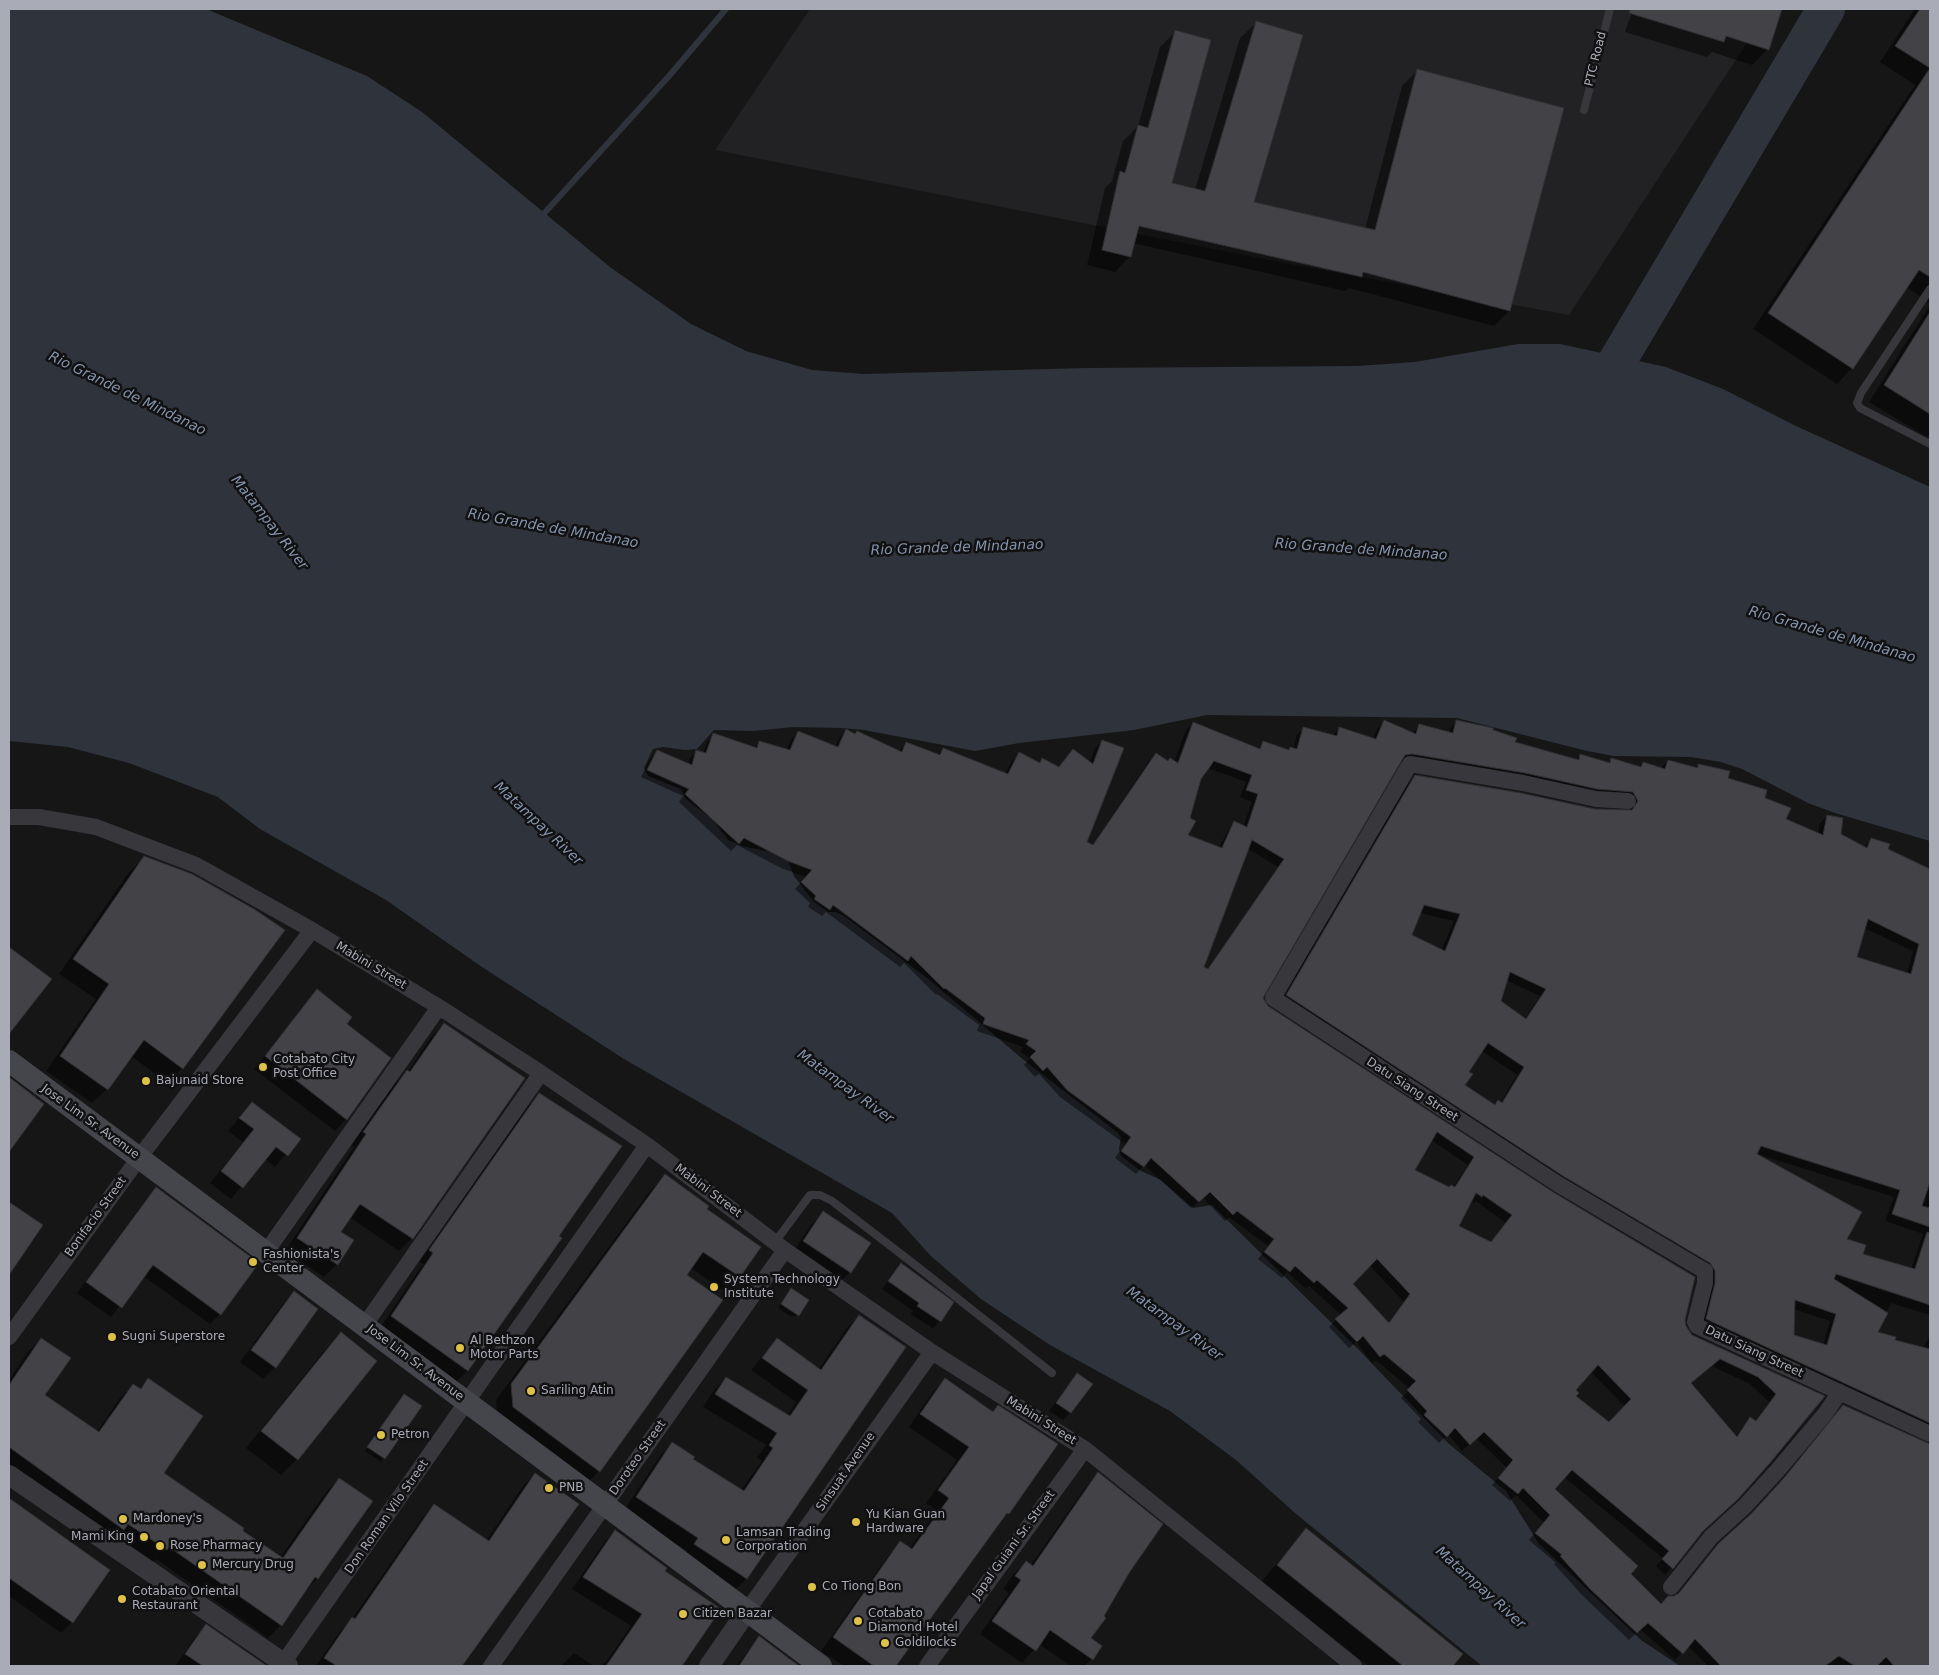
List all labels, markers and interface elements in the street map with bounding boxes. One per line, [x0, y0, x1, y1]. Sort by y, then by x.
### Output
street label: PTC Road [1582, 30, 1610, 88]
water label: Rio Grande de Mindanao [46, 349, 208, 439]
water label: Matampay River [227, 473, 311, 573]
water label: Rio Grande de Mindanao [466, 506, 640, 552]
water label: Rio Grande de Mindanao [1274, 536, 1448, 564]
water label: Rio Grande de Mindanao [870, 537, 1044, 559]
water label: Rio Grande de Mindanao [1747, 603, 1917, 667]
water label: Matampay River [490, 779, 586, 869]
street label: Mabini Street [333, 939, 409, 993]
water label: Matampay River [794, 1046, 896, 1128]
place label: Cotabato City Post Office [273, 1053, 355, 1081]
street label: Datu Siang Street [1363, 1055, 1461, 1125]
marker: Cotabato City Post Office [257, 1061, 269, 1073]
place label: Bajunaid Store [156, 1074, 244, 1088]
marker: Bajunaid Store [140, 1075, 152, 1087]
street label: Jose Lim Sr. Avenue [38, 1082, 142, 1162]
street label: Mabini Street [672, 1161, 744, 1221]
street label: Bonifacio Street [62, 1174, 130, 1260]
place label: Fashionista's Center [263, 1248, 339, 1276]
marker: Fashionista's Center [247, 1256, 259, 1268]
place label: System Technology Institute [724, 1273, 840, 1301]
marker: System Technology Institute [708, 1281, 720, 1293]
water label: Matampay River [1123, 1283, 1225, 1365]
street label: Jose Lim Sr. Avenue [364, 1322, 466, 1404]
street label: Datu Siang Street [1703, 1323, 1805, 1381]
place label: Sugni Superstore [122, 1330, 225, 1344]
marker: Sugni Superstore [106, 1331, 118, 1343]
place label: Al Bethzon Motor Parts [470, 1334, 538, 1362]
marker: Al Bethzon Motor Parts [454, 1342, 466, 1354]
place label: Sariling Atin [541, 1384, 614, 1398]
marker: Sariling Atin [525, 1385, 537, 1397]
street label: Mabini Street [1003, 1394, 1079, 1448]
street label: Doroteo Street [607, 1418, 669, 1498]
place label: Petron [391, 1428, 430, 1442]
marker: Petron [375, 1429, 387, 1441]
street label: Sinsuat Avenue [813, 1430, 879, 1514]
street label: Don Roman Vilo Street [342, 1457, 432, 1577]
place label: PNB [559, 1481, 583, 1495]
marker: PNB [543, 1482, 555, 1494]
street label: Japal Guiani Sr. Street [970, 1488, 1058, 1602]
place label: Yu Kian Guan Hardware [866, 1508, 945, 1536]
place label: Mardoney's [133, 1512, 202, 1526]
marker: Mardoney's [117, 1513, 129, 1525]
marker: Yu Kian Guan Hardware [850, 1516, 862, 1528]
place label: Lamsan Trading Corporation [736, 1526, 831, 1554]
place label: Mami King [71, 1530, 134, 1544]
marker: Mami King [138, 1531, 150, 1543]
marker: Lamsan Trading Corporation [720, 1534, 732, 1546]
place label: Rose Pharmacy [170, 1539, 262, 1553]
marker: Rose Pharmacy [154, 1540, 166, 1552]
water label: Matampay River [1432, 1543, 1528, 1633]
place label: Mercury Drug [212, 1558, 294, 1572]
marker: Mercury Drug [196, 1559, 208, 1571]
place label: Co Tiong Bon [822, 1580, 901, 1594]
marker: Co Tiong Bon [806, 1581, 818, 1593]
place label: Cotabato Oriental Restaurant [132, 1585, 239, 1613]
marker: Cotabato Oriental Restaurant [116, 1593, 128, 1605]
place label: Citizen Bazar [693, 1607, 772, 1621]
place label: Cotabato Diamond Hotel [868, 1607, 958, 1635]
marker: Citizen Bazar [677, 1608, 689, 1620]
marker: Cotabato Diamond Hotel [852, 1615, 864, 1627]
place label: Goldilocks [895, 1636, 956, 1650]
marker: Goldilocks [879, 1637, 891, 1649]

